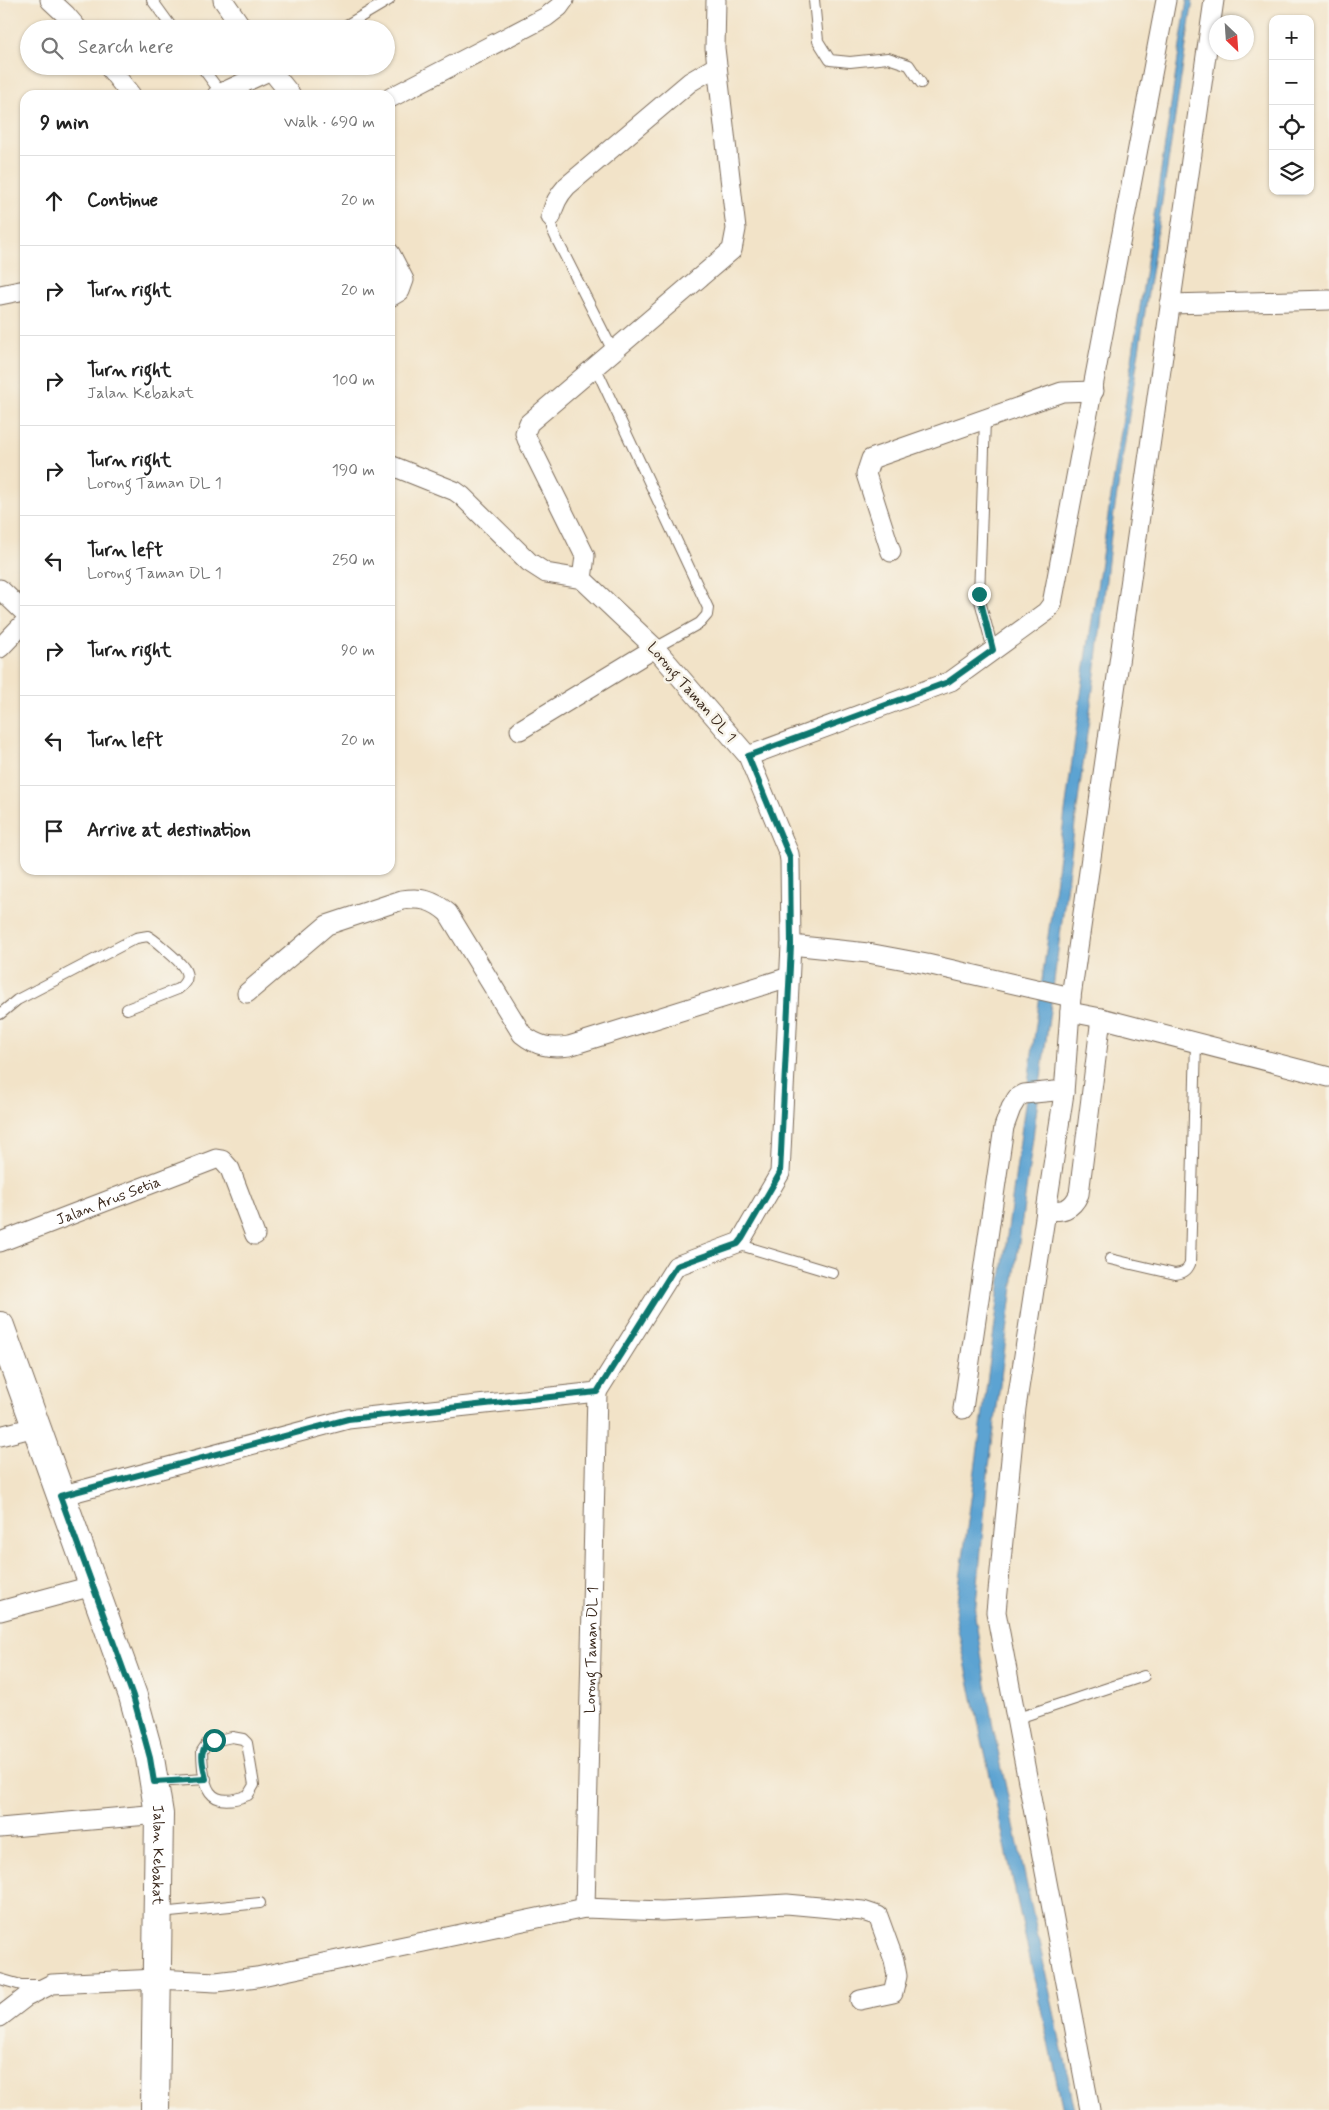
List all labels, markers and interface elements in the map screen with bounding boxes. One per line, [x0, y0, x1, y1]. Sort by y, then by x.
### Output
north arrow [1209, 15, 1254, 60]
map controls [1269, 15, 1314, 195]
button: + [1269, 15, 1314, 60]
search box [20, 20, 395, 75]
icon: search [38, 34, 66, 62]
text: Search here [78, 35, 174, 60]
button: − [1269, 60, 1314, 105]
button: locate [1269, 105, 1314, 150]
text: 9 min [40, 109, 89, 137]
text: Walk · 690 m [284, 112, 375, 133]
button: layers [1269, 150, 1314, 195]
icon: ahead [40, 187, 68, 215]
text: Continue [87, 188, 158, 213]
text: 20 m [341, 190, 375, 211]
icon: right [40, 277, 68, 305]
text: Turn right [87, 278, 171, 303]
text: 20 m [341, 280, 375, 301]
text: Turn right [87, 358, 171, 383]
icon: right [40, 367, 68, 395]
text: 100 m [332, 370, 375, 391]
text: Jalan Kebakat [87, 383, 194, 404]
text: Turn right [87, 448, 171, 473]
icon: right [40, 457, 68, 485]
text: 190 m [332, 460, 375, 481]
text: Lorong Taman DL 1 [87, 473, 222, 494]
text: Turn left [87, 538, 163, 563]
icon: left [40, 547, 68, 575]
text: 250 m [332, 550, 375, 571]
text: Lorong Taman DL 1 [87, 563, 222, 584]
route end [968, 583, 991, 606]
icon: right [40, 637, 68, 665]
text: Turn right [87, 638, 171, 663]
street label: Lorong Taman DL 1 [641, 638, 740, 748]
text: 90 m [341, 640, 375, 661]
icon: left [40, 727, 68, 755]
text: Turn left [87, 728, 163, 753]
text: 20 m [341, 730, 375, 751]
icon: arrive [40, 817, 68, 845]
text: Arrive at destination [87, 818, 251, 843]
street label: Jalan Arus Setia [54, 1172, 164, 1230]
street label: Lorong Taman DL 1 [581, 1587, 603, 1714]
route start [203, 1729, 226, 1752]
street label: Jalan Kebakat [147, 1803, 168, 1905]

